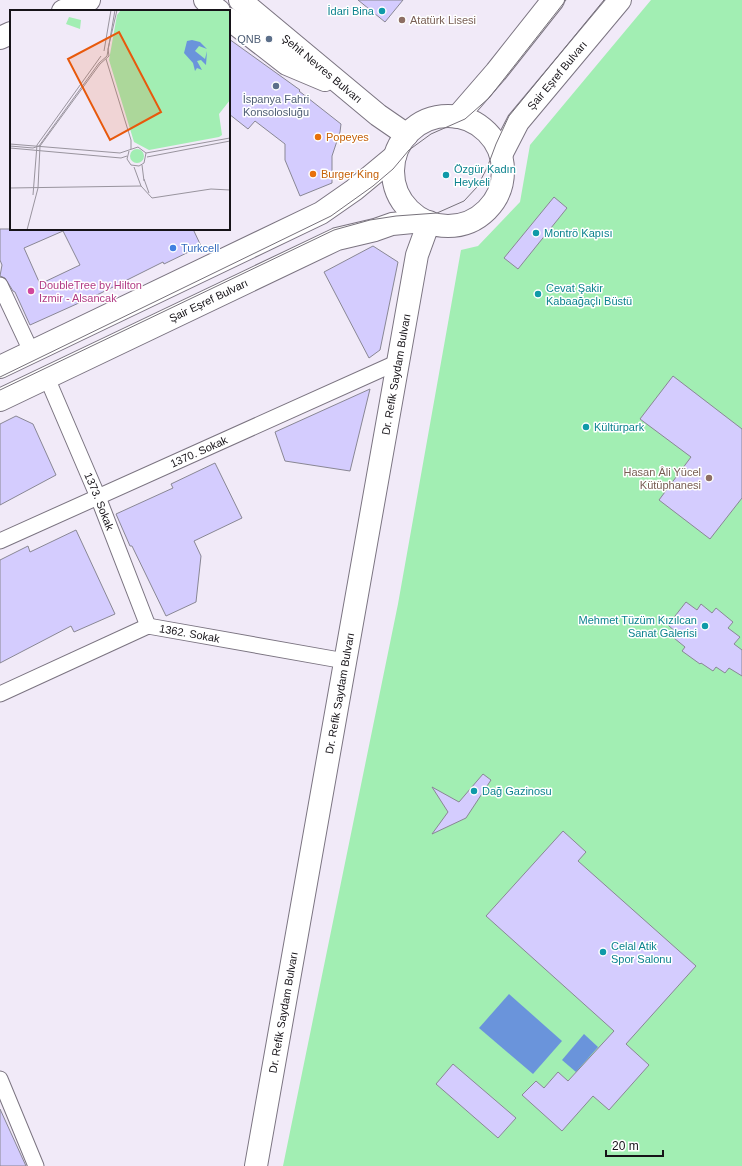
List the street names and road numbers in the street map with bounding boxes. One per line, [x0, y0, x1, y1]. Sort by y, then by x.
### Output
street label: Şehit Nevres Bulvarı [280, 32, 365, 105]
street label: Şair Eşref Bulvarı [525, 39, 589, 112]
street label: Şair Eşref Bulvarı [167, 277, 250, 324]
street label: Dr. Refik Saydam Bulvarı [379, 313, 413, 436]
street label: 1370. Sokak [168, 433, 230, 470]
street label: 1373. Sokak [82, 471, 116, 532]
street label: 1362. Sokak [158, 622, 221, 645]
street label: Dr. Refik Saydam Bulvarı [323, 632, 356, 755]
street label: Dr. Refik Saydam Bulvarı [267, 951, 300, 1074]

